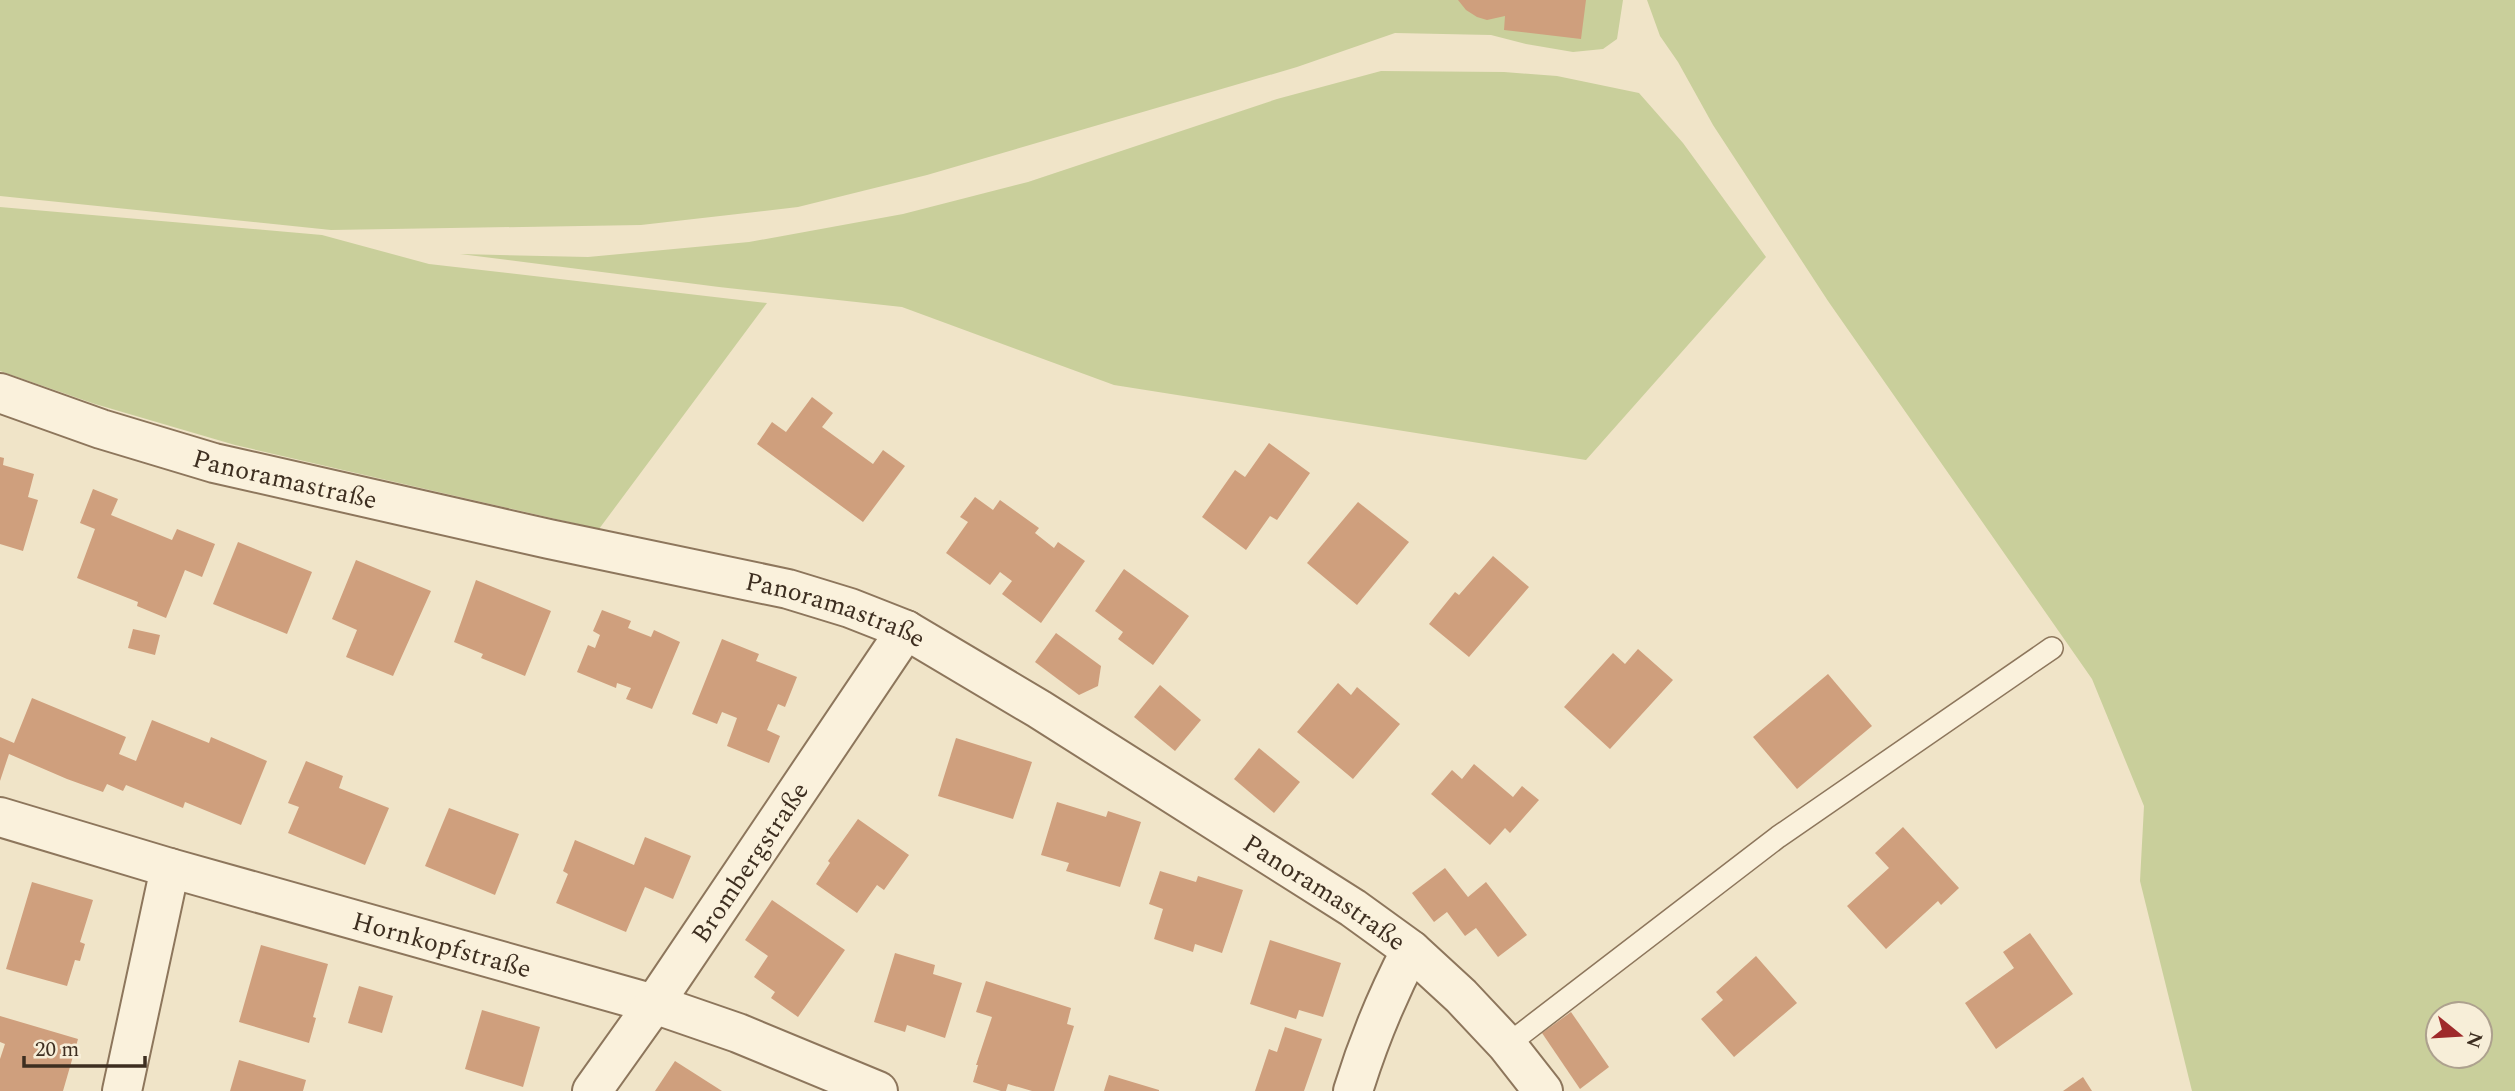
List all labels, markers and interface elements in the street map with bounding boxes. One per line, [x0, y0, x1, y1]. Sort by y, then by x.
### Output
street label: Panoramastraße [187, 439, 381, 520]
street label: Panoramastraße [742, 562, 933, 658]
street label: Brombergstraße [682, 774, 819, 951]
street label: Panoramastraße [1235, 824, 1414, 961]
street label: Hornkopfstraße [348, 901, 536, 990]
north arrow [2424, 1000, 2494, 1070]
scale bar [24, 1024, 145, 1068]
text: N [2458, 1028, 2490, 1052]
text: 20 m [35, 1034, 79, 1066]

